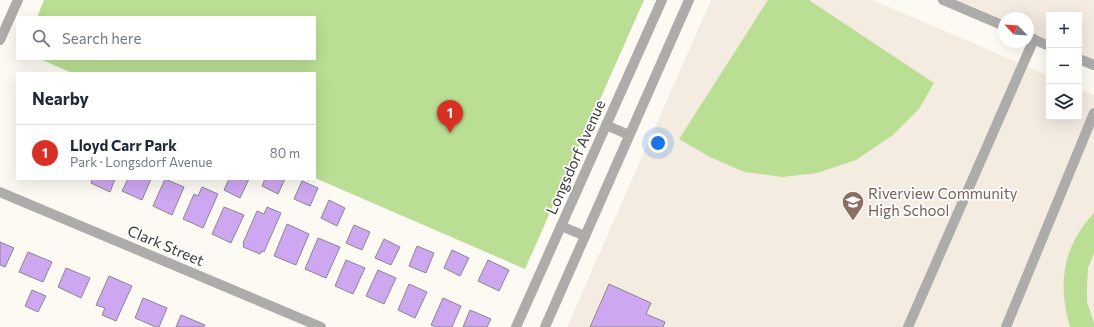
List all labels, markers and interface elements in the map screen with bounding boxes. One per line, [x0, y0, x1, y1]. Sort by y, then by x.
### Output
north arrow [998, 12, 1034, 48]
map controls [1046, 12, 1082, 120]
button: + [1046, 12, 1082, 48]
search box [16, 16, 316, 60]
icon: search [30, 27, 52, 49]
text: Search here [62, 29, 141, 47]
button: − [1046, 48, 1082, 84]
button: layers [1046, 84, 1082, 120]
text: Nearby [32, 88, 89, 109]
street label: Longsdorf Avenue [542, 97, 608, 217]
pin: 1 [437, 100, 463, 133]
your location [648, 133, 668, 153]
text: Lloyd Carr Park [70, 136, 177, 154]
text: 1 [42, 145, 48, 161]
text: 80 m [270, 145, 300, 161]
text: Park · Longsdorf Avenue [70, 154, 212, 170]
place label: Riverview Community High School [868, 184, 1018, 219]
school or university icon: Riverview Community High School [840, 189, 866, 222]
street label: Clark Street [125, 221, 207, 269]

